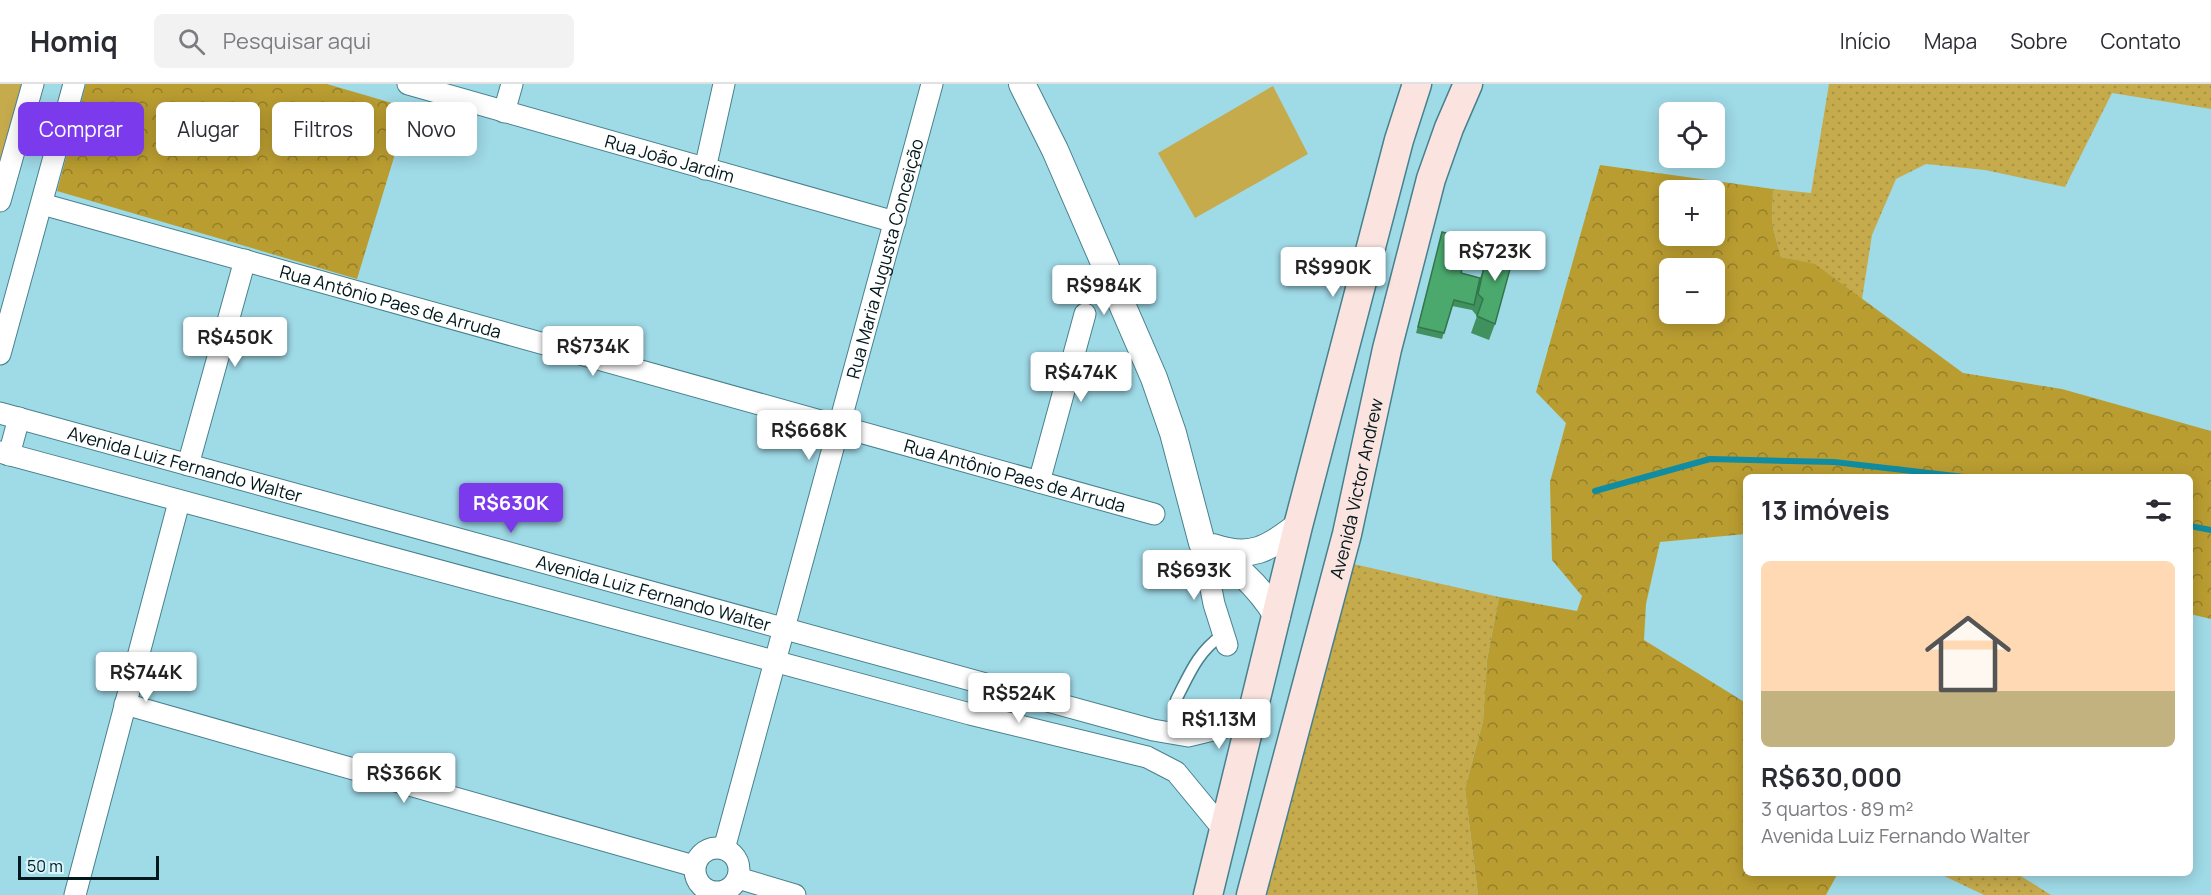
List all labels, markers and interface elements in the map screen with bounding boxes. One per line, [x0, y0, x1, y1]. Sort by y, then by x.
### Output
search box [154, 14, 574, 68]
text: Homiq [30, 22, 118, 60]
icon: search [175, 25, 208, 58]
text: Pesquisar aqui [223, 26, 371, 56]
text: Início [1840, 27, 1891, 55]
text: Mapa [1924, 27, 1977, 55]
text: Sobre [2010, 27, 2068, 55]
text: Contato [2101, 27, 2181, 55]
chip: Comprar [18, 102, 144, 156]
chip: Alugar [156, 102, 260, 156]
chip: Filtros [272, 102, 374, 156]
chip: Novo [386, 102, 477, 156]
map controls [1659, 102, 1725, 324]
button: locate [1659, 102, 1725, 168]
street label: Rua João Jardim [602, 128, 737, 188]
street label: Rua Maria Augusta Conceição [840, 136, 929, 381]
button: + [1659, 180, 1725, 246]
pin: R$723K [1446, 231, 1544, 282]
text: R$723K [1459, 237, 1531, 264]
pin: R$990K [1284, 247, 1382, 298]
text: R$990K [1295, 253, 1371, 280]
button: − [1659, 258, 1725, 324]
street label: Rua Antônio Paes de Arruda [277, 259, 504, 344]
pin: R$984K [1055, 265, 1153, 316]
text: R$984K [1066, 271, 1142, 298]
pin: R$450K [186, 317, 284, 368]
text: R$450K [197, 323, 273, 350]
pin: R$734K [544, 326, 642, 377]
text: R$734K [556, 332, 630, 359]
pin: R$474K [1032, 352, 1130, 403]
text: R$474K [1045, 358, 1117, 385]
street label: Avenida Victor Andrew [1324, 396, 1388, 581]
pin: R$668K [760, 410, 858, 461]
text: R$668K [771, 416, 847, 443]
street label: Avenida Luiz Fernando Walter [65, 420, 306, 508]
street label: Rua Antônio Paes de Arruda [901, 433, 1128, 518]
pin: R$630K [462, 483, 560, 534]
text: R$630K [473, 489, 549, 516]
text: 13 imóveis [1761, 492, 1890, 528]
icon: filters [2142, 494, 2175, 527]
street label: Avenida Luiz Fernando Walter [534, 549, 774, 637]
pin: R$693K [1145, 550, 1243, 601]
text: R$693K [1157, 556, 1231, 583]
icon: home [1914, 600, 2022, 708]
pin: R$744K [97, 652, 195, 703]
text: R$744K [110, 658, 182, 685]
pin: R$524K [970, 673, 1068, 724]
text: R$524K [982, 679, 1056, 706]
pin: R$1.13M [1164, 699, 1274, 750]
text: R$1.13M [1182, 705, 1256, 732]
pin: R$366K [355, 753, 453, 804]
text: R$366K [366, 759, 442, 786]
text: R$630,000 [1761, 759, 1902, 795]
text: 3 quartos · 89 m² [1761, 795, 1913, 822]
text: Avenida Luiz Fernando Walter [1761, 822, 2030, 849]
scale bar [18, 853, 159, 880]
text: 50 m [27, 855, 63, 877]

